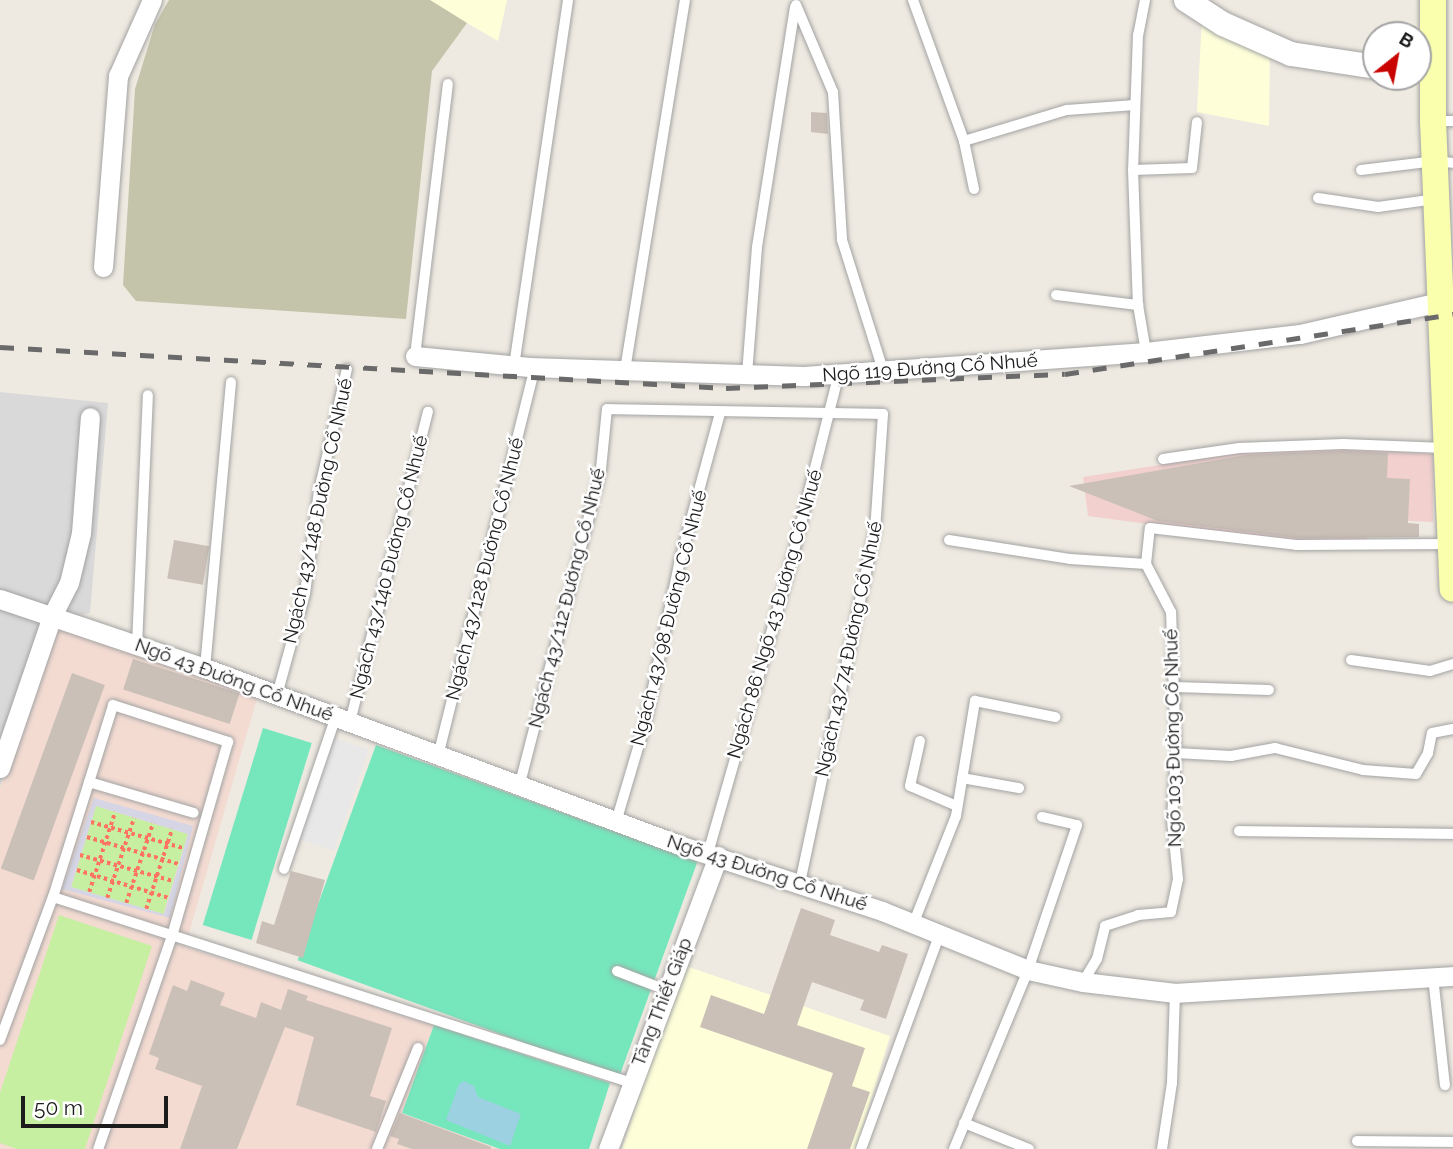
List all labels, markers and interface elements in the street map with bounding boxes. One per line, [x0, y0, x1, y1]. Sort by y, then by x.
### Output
north arrow [1362, 21, 1432, 91]
text: B [1396, 27, 1418, 52]
street label: Ngõ 119 Đường Cổ Nhuế [821, 349, 1039, 387]
street label: Ngách 43/148 Đường Cổ Nhuế [279, 376, 357, 646]
street label: Ngách 43/140 Đường Cổ Nhuế [345, 433, 433, 701]
street label: Ngách 43/128 Đường Cổ Nhuế [441, 435, 529, 703]
street label: Ngách 43/112 Đường Cổ Nhuế [524, 466, 610, 730]
street label: Ngách 86 Ngõ 43 Đường Cổ Nhuế [723, 467, 827, 761]
street label: Ngách 43/98 Đường Cổ Nhuế [626, 488, 712, 748]
street label: Ngách 43/74 Đường Cổ Nhuế [811, 519, 887, 779]
street label: Ngõ 103 Đường Cổ Nhuế [1160, 629, 1186, 847]
street label: Ngõ 43 Đường Cổ Nhuế [132, 634, 336, 726]
street label: Ngõ 43 Đường Cổ Nhuế [664, 830, 870, 916]
street label: Tăng Thiết Giáp [627, 934, 697, 1070]
scale bar [24, 1082, 172, 1126]
text: 50 m [34, 1095, 83, 1120]

